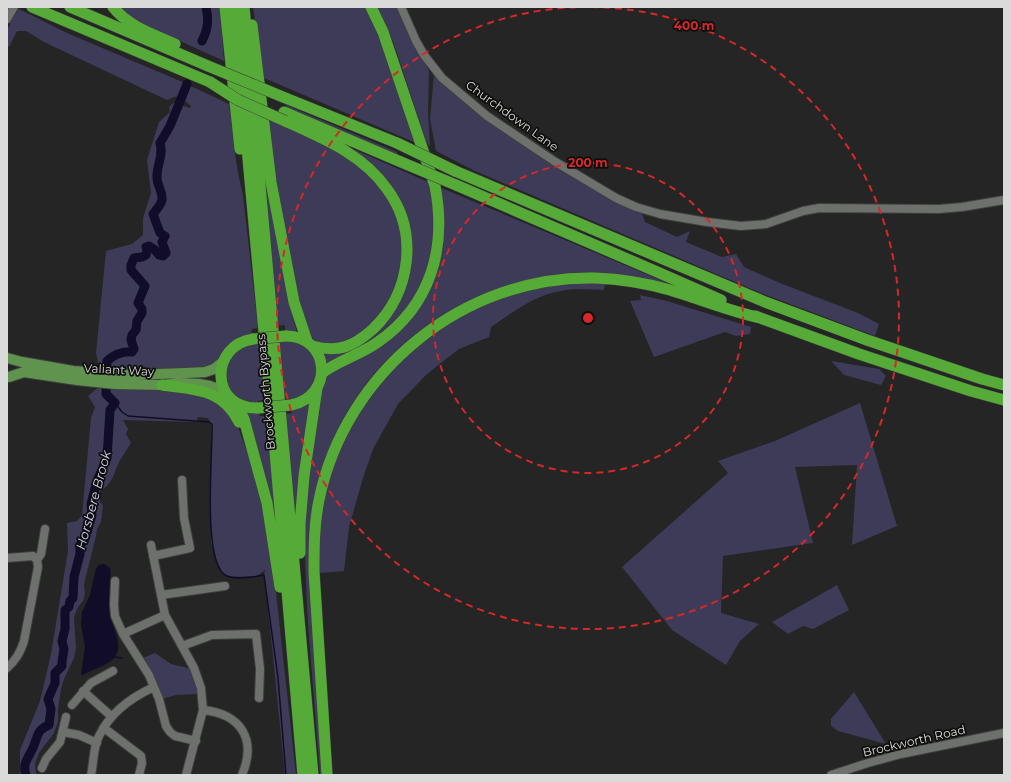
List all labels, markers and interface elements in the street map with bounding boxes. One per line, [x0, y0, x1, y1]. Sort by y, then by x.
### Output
text: 400 m [674, 18, 714, 33]
street label: Churchdown Lane [463, 77, 562, 154]
text: 200 m [568, 155, 608, 170]
centre of rings [581, 311, 595, 325]
street label: Brockworth Bypass [253, 333, 278, 451]
street label: Valiant Way [83, 360, 155, 379]
water label: Horsbere Brook [72, 447, 114, 551]
street label: Brockworth Road [861, 721, 967, 760]

